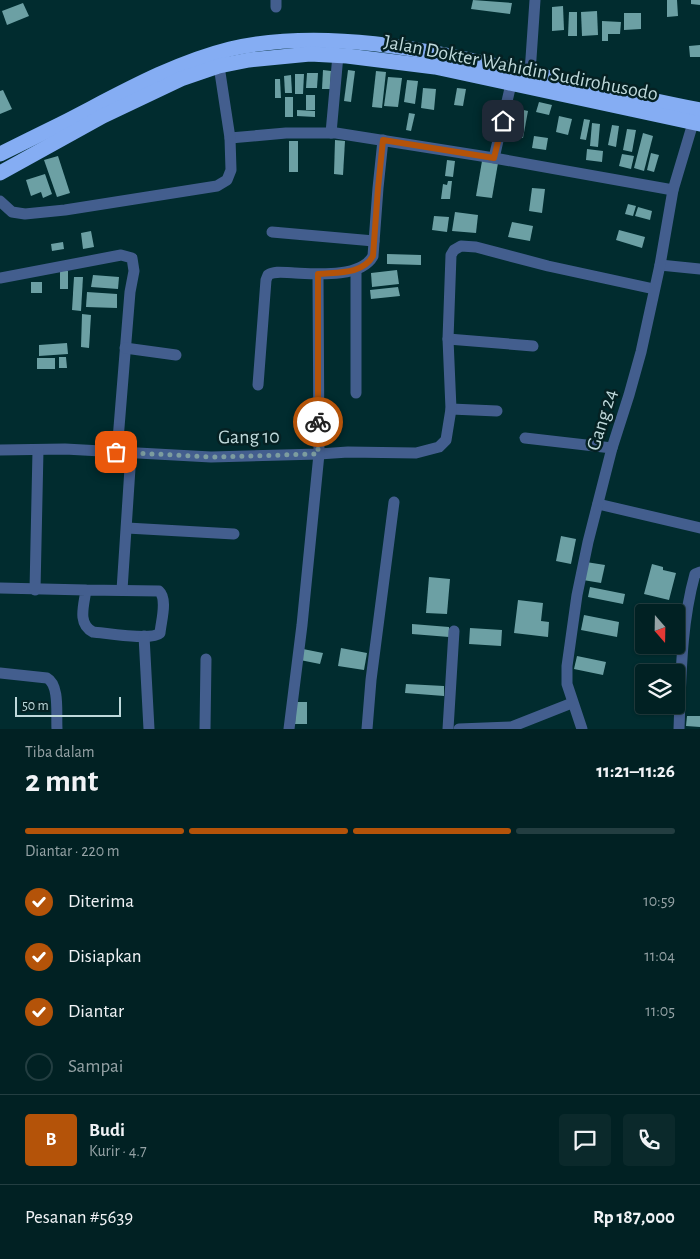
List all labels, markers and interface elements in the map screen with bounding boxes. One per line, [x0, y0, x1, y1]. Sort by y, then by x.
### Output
street label: Jalan Dokter Wahidin Sudirohusodo [382, 32, 660, 104]
pin [482, 100, 524, 142]
icon: home [489, 107, 517, 135]
street label: Gang 24 [583, 387, 621, 453]
courier [293, 397, 343, 447]
icon: bike [304, 408, 332, 436]
street label: Gang 10 [218, 426, 280, 448]
pin [95, 431, 137, 473]
icon: bag [102, 438, 130, 466]
north arrow [635, 604, 685, 654]
map controls [635, 604, 685, 714]
button: layers [635, 664, 685, 714]
scale bar [15, 694, 121, 717]
text: 50 m [22, 699, 49, 713]
text: Tiba dalam [25, 744, 95, 760]
text: 11:21–11:26 [596, 762, 675, 781]
text: 2 mnt [25, 765, 98, 797]
text: Diantar · 220 m [25, 843, 120, 859]
icon: check [25, 888, 53, 916]
text: Diterima [68, 892, 134, 911]
text: 10:59 [643, 893, 675, 909]
icon: check [25, 943, 53, 971]
text: Disiapkan [68, 947, 142, 966]
text: 11:04 [644, 948, 675, 964]
icon: check [25, 998, 53, 1026]
text: Diantar [68, 1002, 124, 1021]
text: 11:05 [645, 1003, 675, 1019]
text: Sampai [68, 1057, 123, 1076]
button: chat [559, 1114, 611, 1166]
button: phone [623, 1114, 675, 1166]
text: Budi [89, 1121, 125, 1140]
text: B [45, 1130, 57, 1149]
text: Kurir · 4.7 [89, 1143, 147, 1159]
text: Pesanan #5639 [25, 1208, 133, 1227]
text: Rp 187,000 [593, 1208, 675, 1227]

